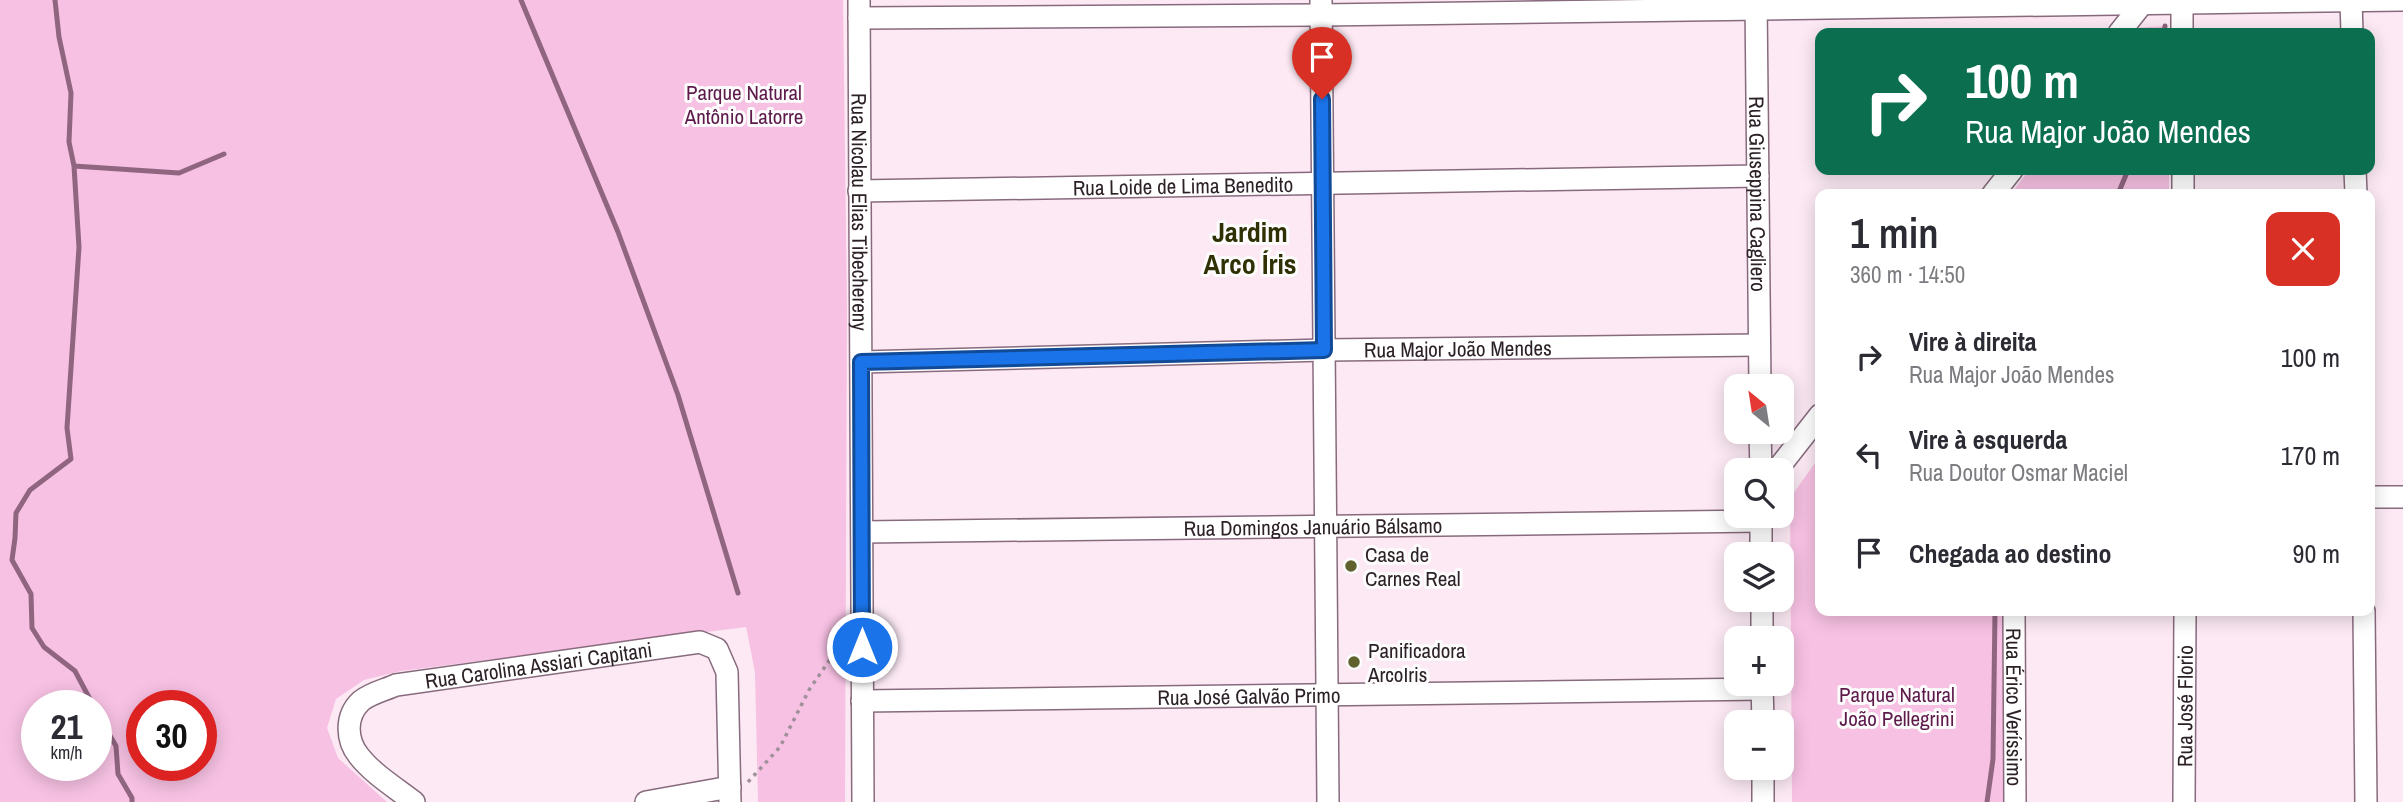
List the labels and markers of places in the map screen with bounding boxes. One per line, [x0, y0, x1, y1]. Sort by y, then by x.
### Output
pin [1292, 27, 1352, 99]
place label: Casa de Carnes Real [1365, 540, 1461, 593]
marker: Casa de Carnes Real [1343, 558, 1359, 574]
place label: Panificadora ArcoIris [1367, 636, 1466, 689]
marker: Panificadora ArcoIris [1346, 654, 1362, 670]

